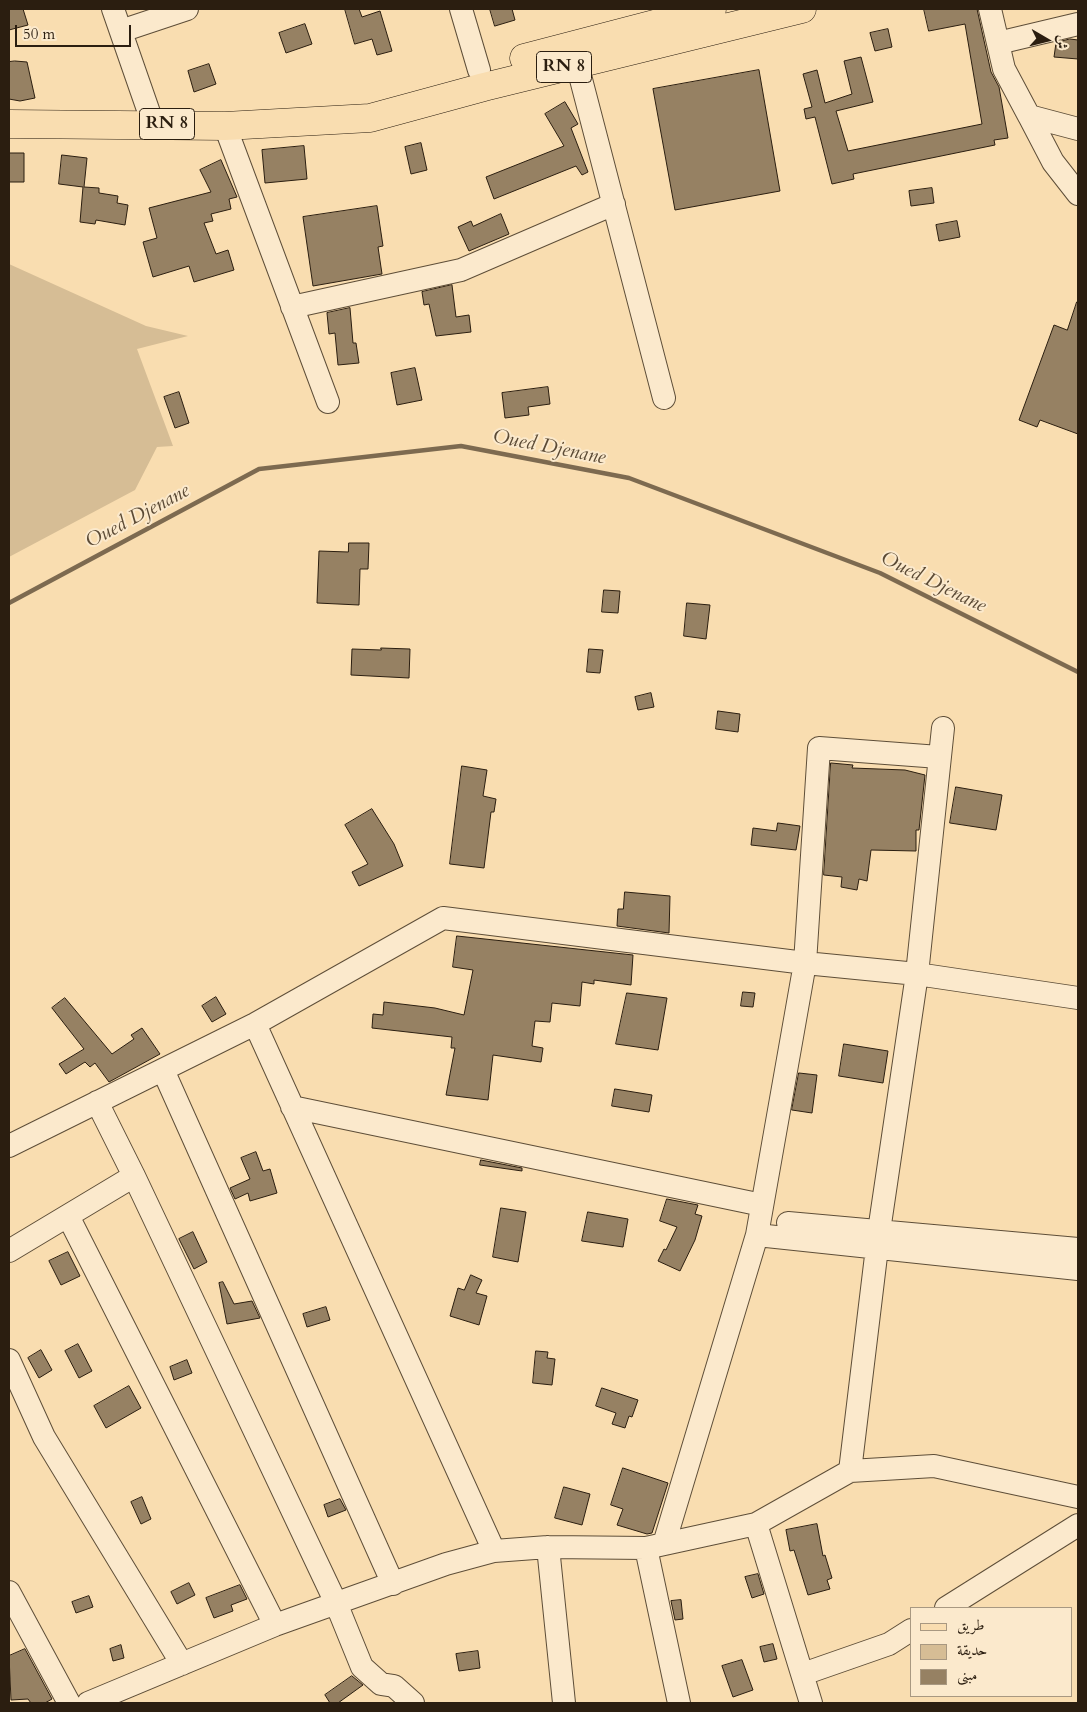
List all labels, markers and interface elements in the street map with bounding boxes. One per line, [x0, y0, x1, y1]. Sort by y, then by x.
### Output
scale bar [18, 15, 134, 47]
north arrow [1022, 15, 1072, 65]
text: 50 m [23, 24, 55, 44]
text: ش [1052, 34, 1073, 50]
road number: RN 8 [536, 52, 592, 82]
road number: RN 8 [140, 108, 194, 140]
water label: Oued Djenane [491, 425, 607, 471]
water label: Oued Djenane [82, 480, 194, 554]
water label: Oued Djenane [876, 547, 990, 619]
legend [910, 1607, 1072, 1697]
text: طريق [957, 1615, 984, 1635]
text: حديقة [957, 1640, 987, 1660]
text: مبنى [957, 1665, 977, 1685]

